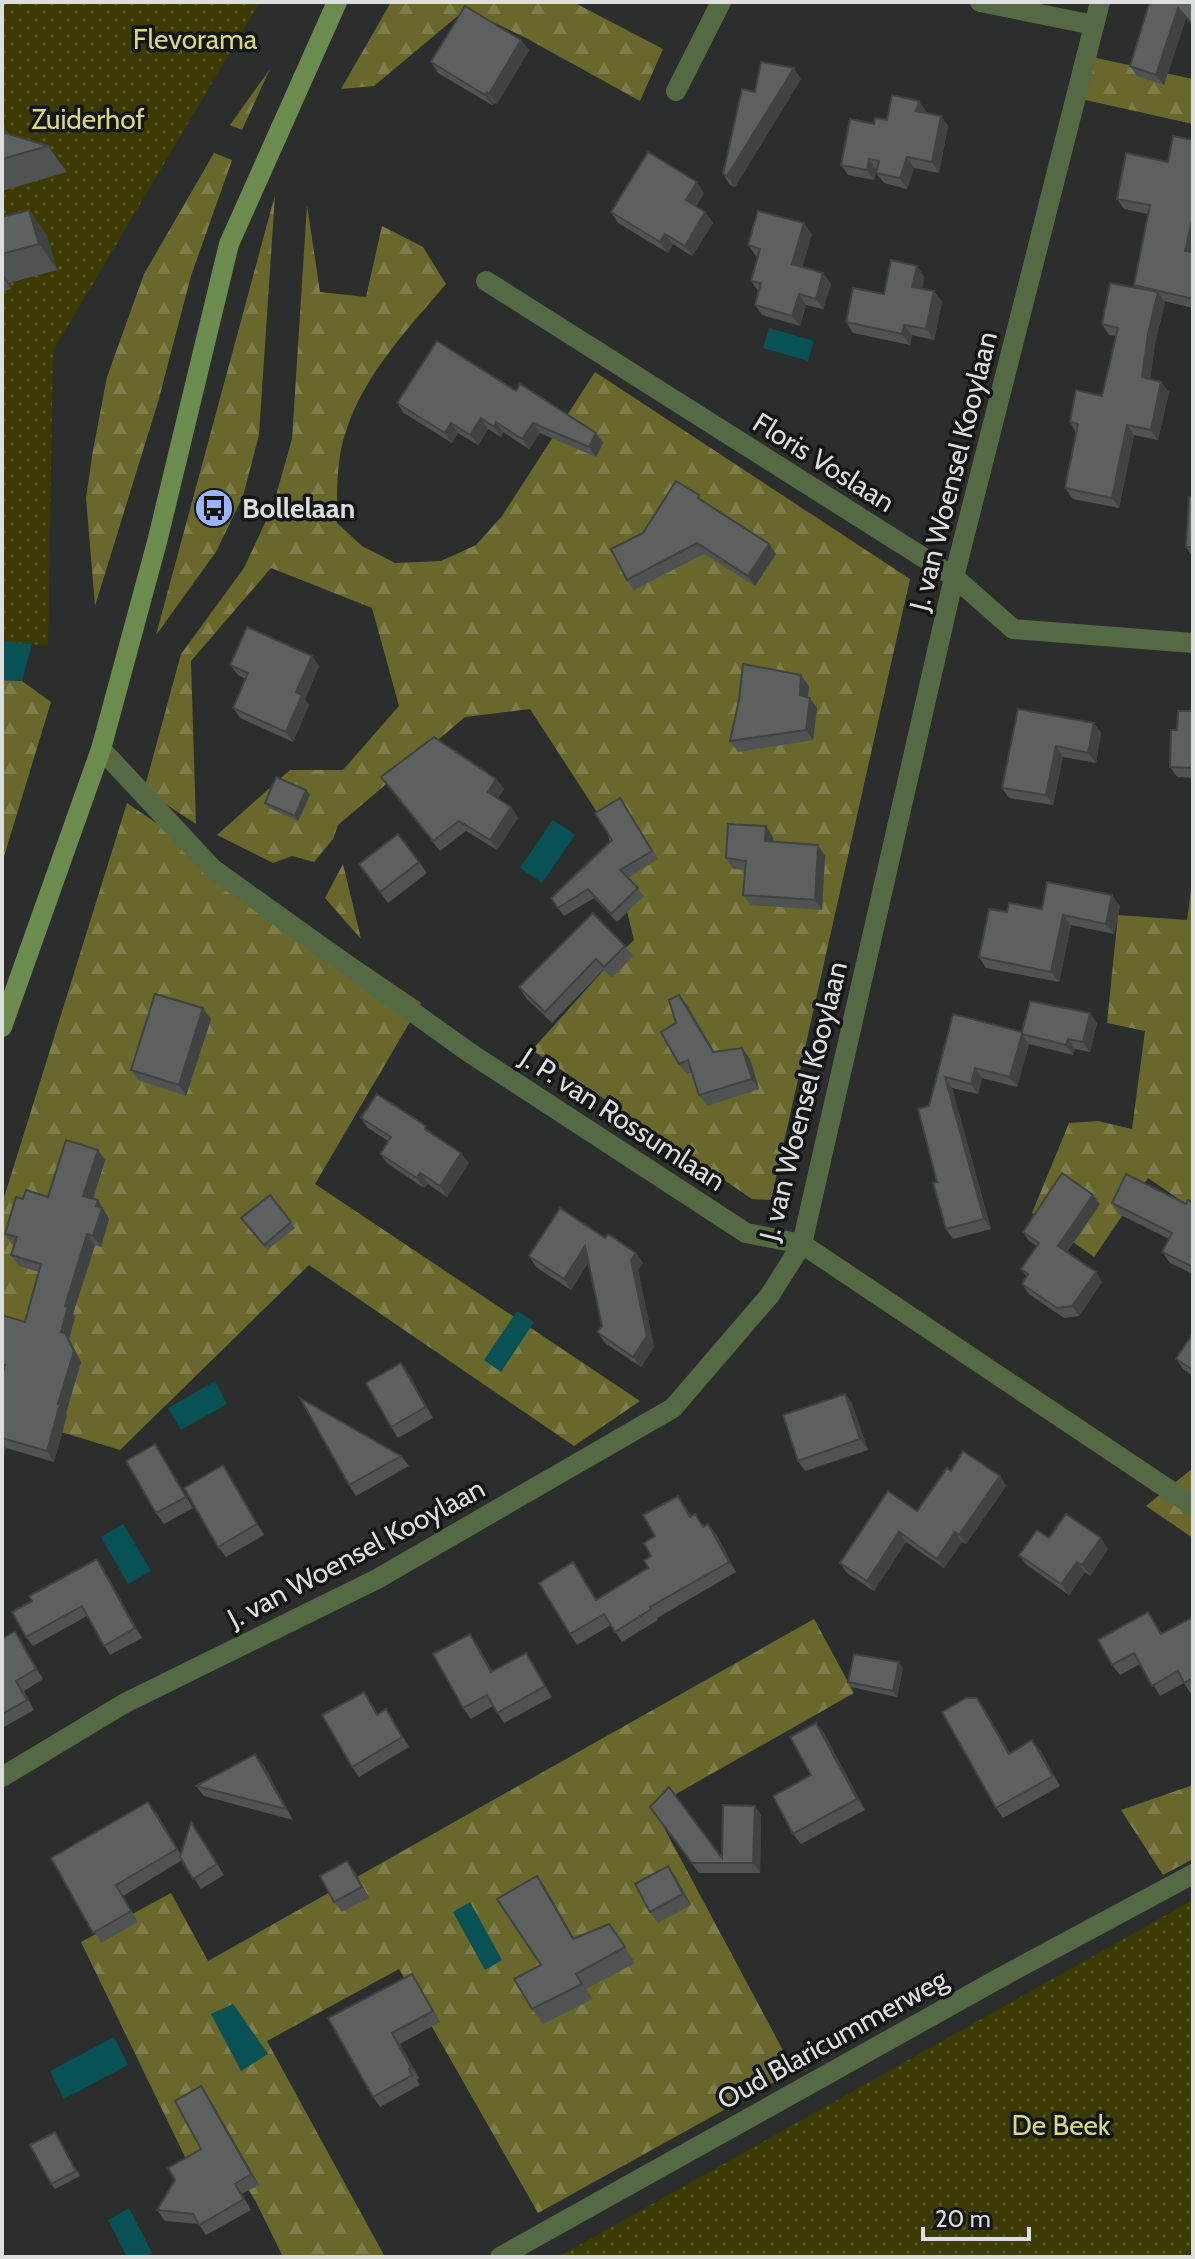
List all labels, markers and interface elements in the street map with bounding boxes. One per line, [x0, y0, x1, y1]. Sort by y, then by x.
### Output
park label: Flevorama [133, 22, 258, 56]
park label: Zuiderhof [31, 102, 145, 136]
street label: J. van Woensel Kooylaan [902, 328, 1004, 615]
street label: Floris Voslaan [747, 405, 901, 519]
bus stop icon: Bollelaan [193, 487, 235, 529]
place label: Bollelaan [242, 491, 355, 525]
street label: J. van Woensel Kooylaan [752, 958, 854, 1245]
street label: J. P. van Rossumlaan [513, 1040, 732, 1198]
street label: J. van Woensel Kooylaan [221, 1471, 490, 1636]
street label: Oud Blaricummerweg [711, 1961, 954, 2116]
park label: De Beek [1012, 2108, 1111, 2142]
scale bar [923, 2191, 1029, 2241]
text: 20 m [935, 2204, 991, 2233]

